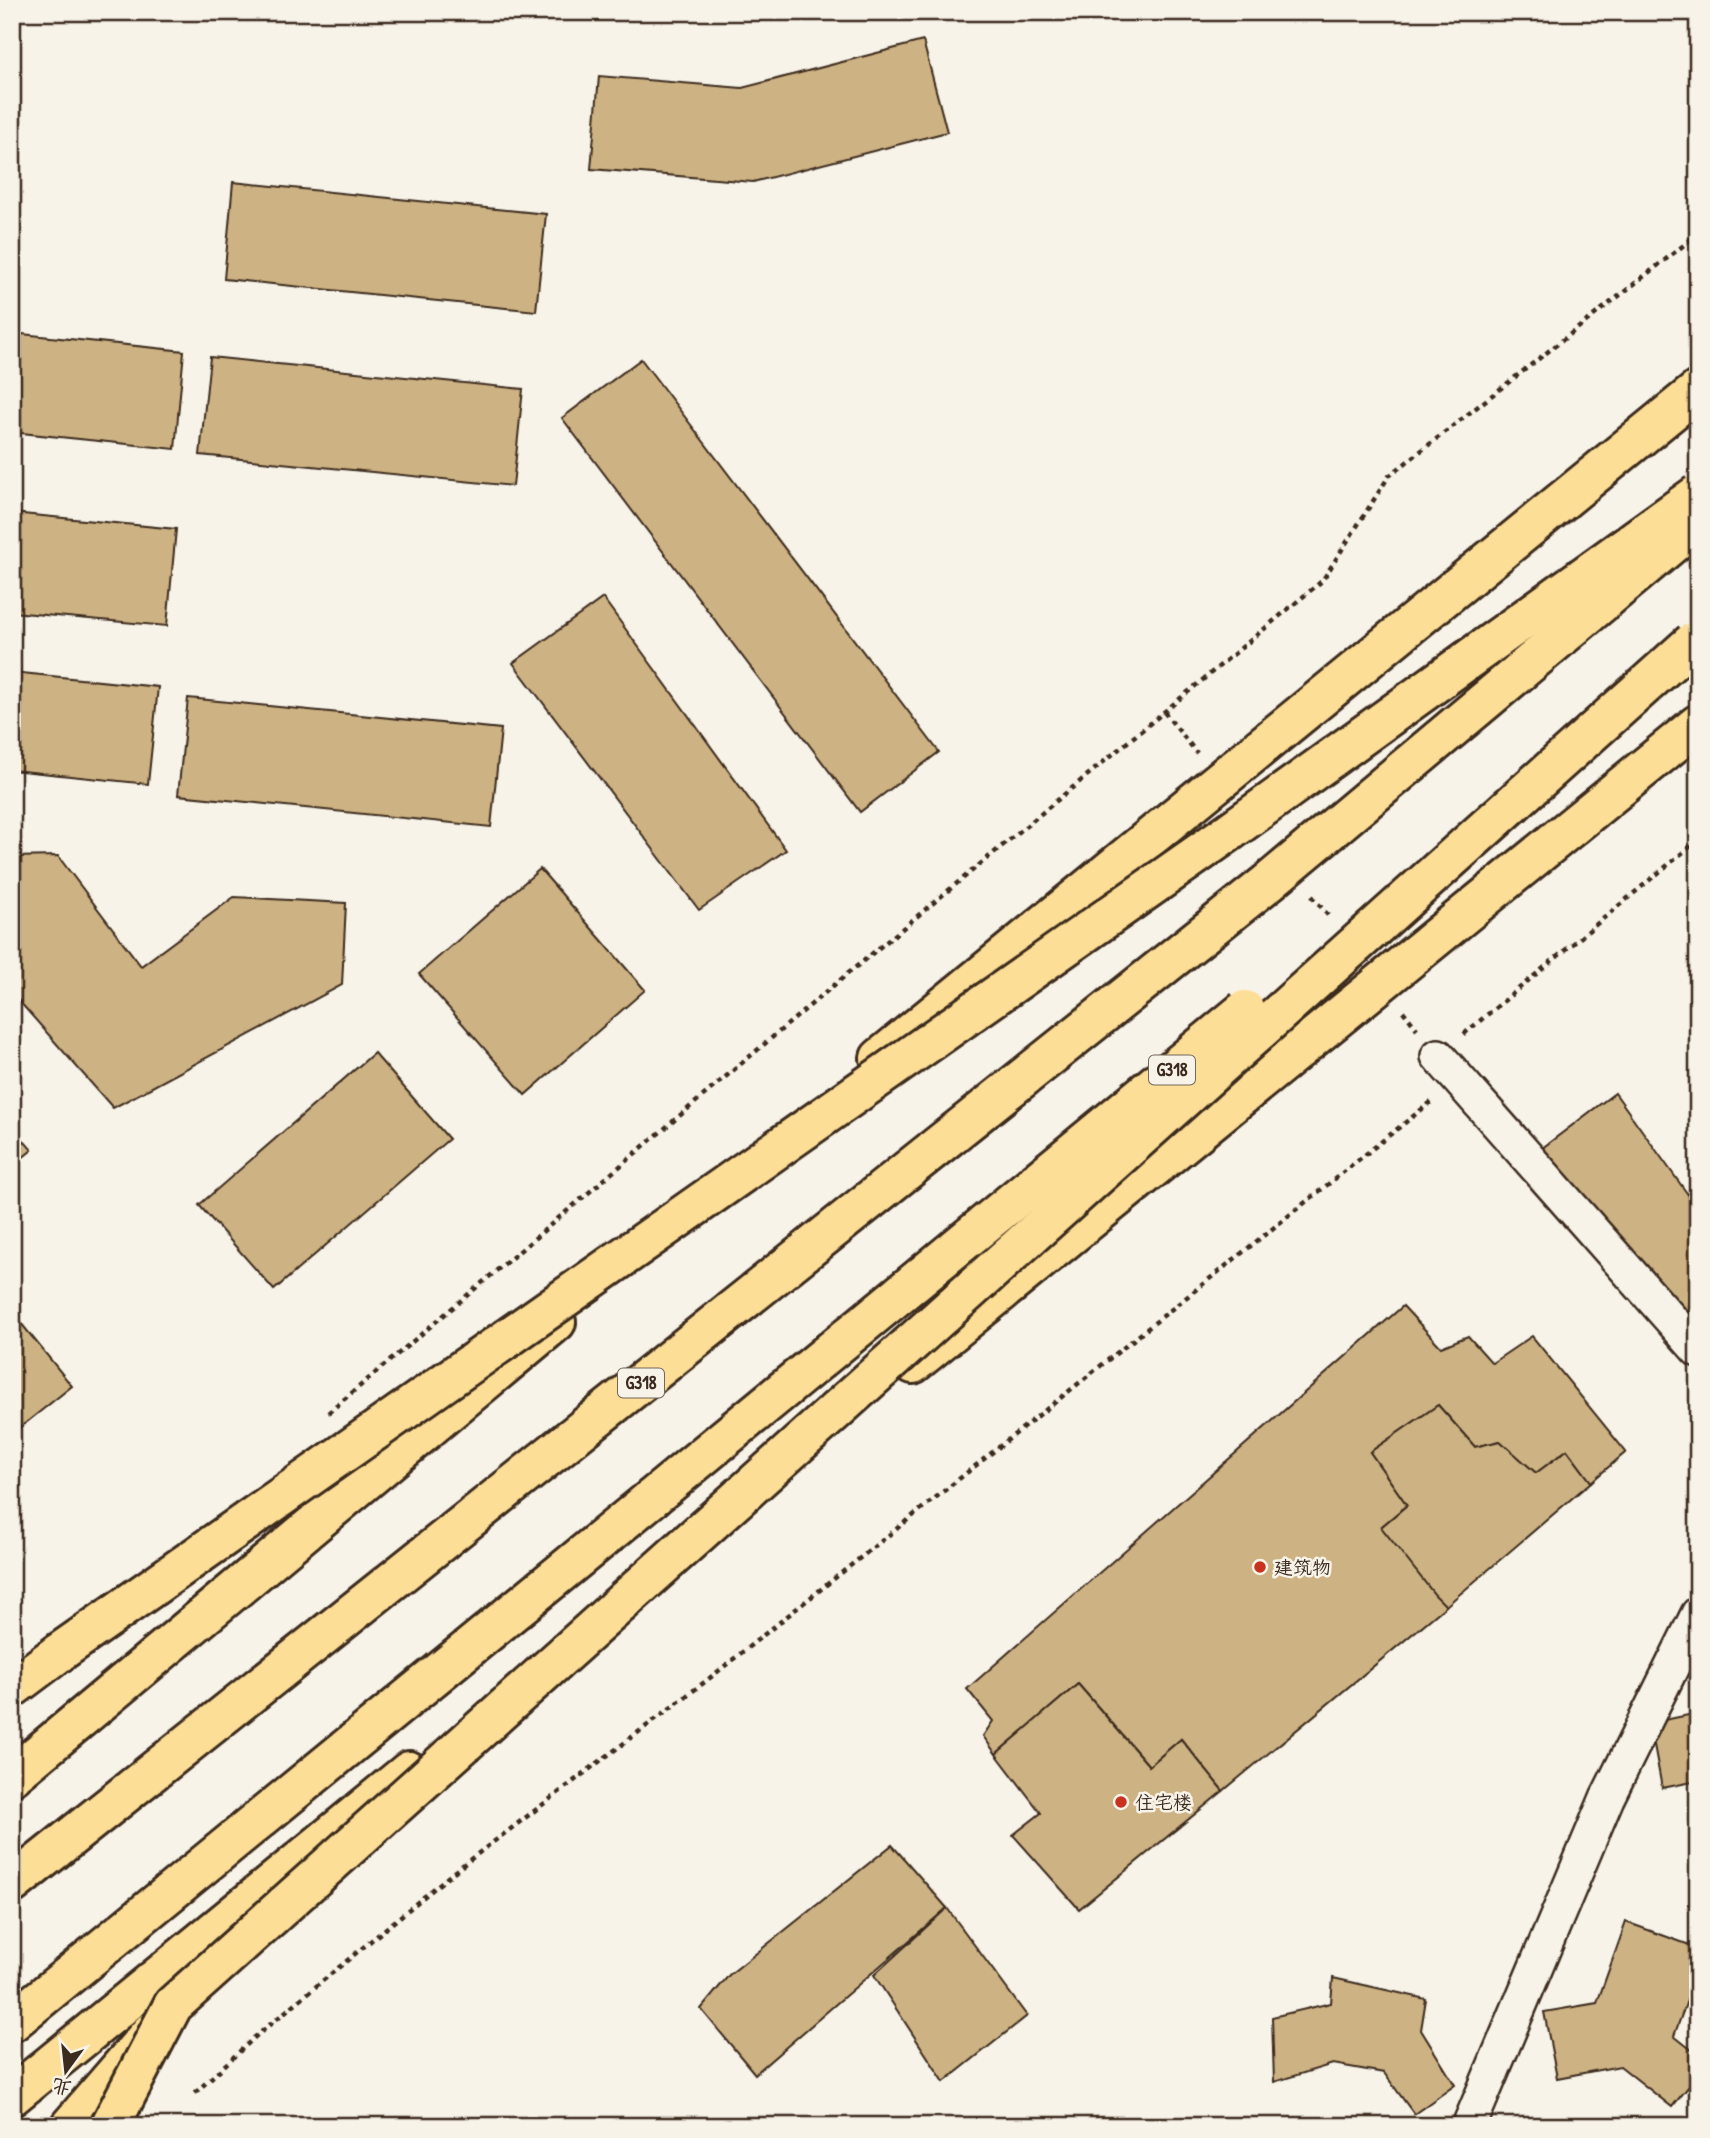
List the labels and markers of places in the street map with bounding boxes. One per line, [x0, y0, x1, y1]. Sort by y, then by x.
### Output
place label: 建筑物 [1274, 1554, 1331, 1580]
marker: 建筑物 [1252, 1559, 1268, 1575]
place label: 住宅楼 [1135, 1789, 1192, 1815]
marker: 住宅楼 [1113, 1794, 1129, 1810]

